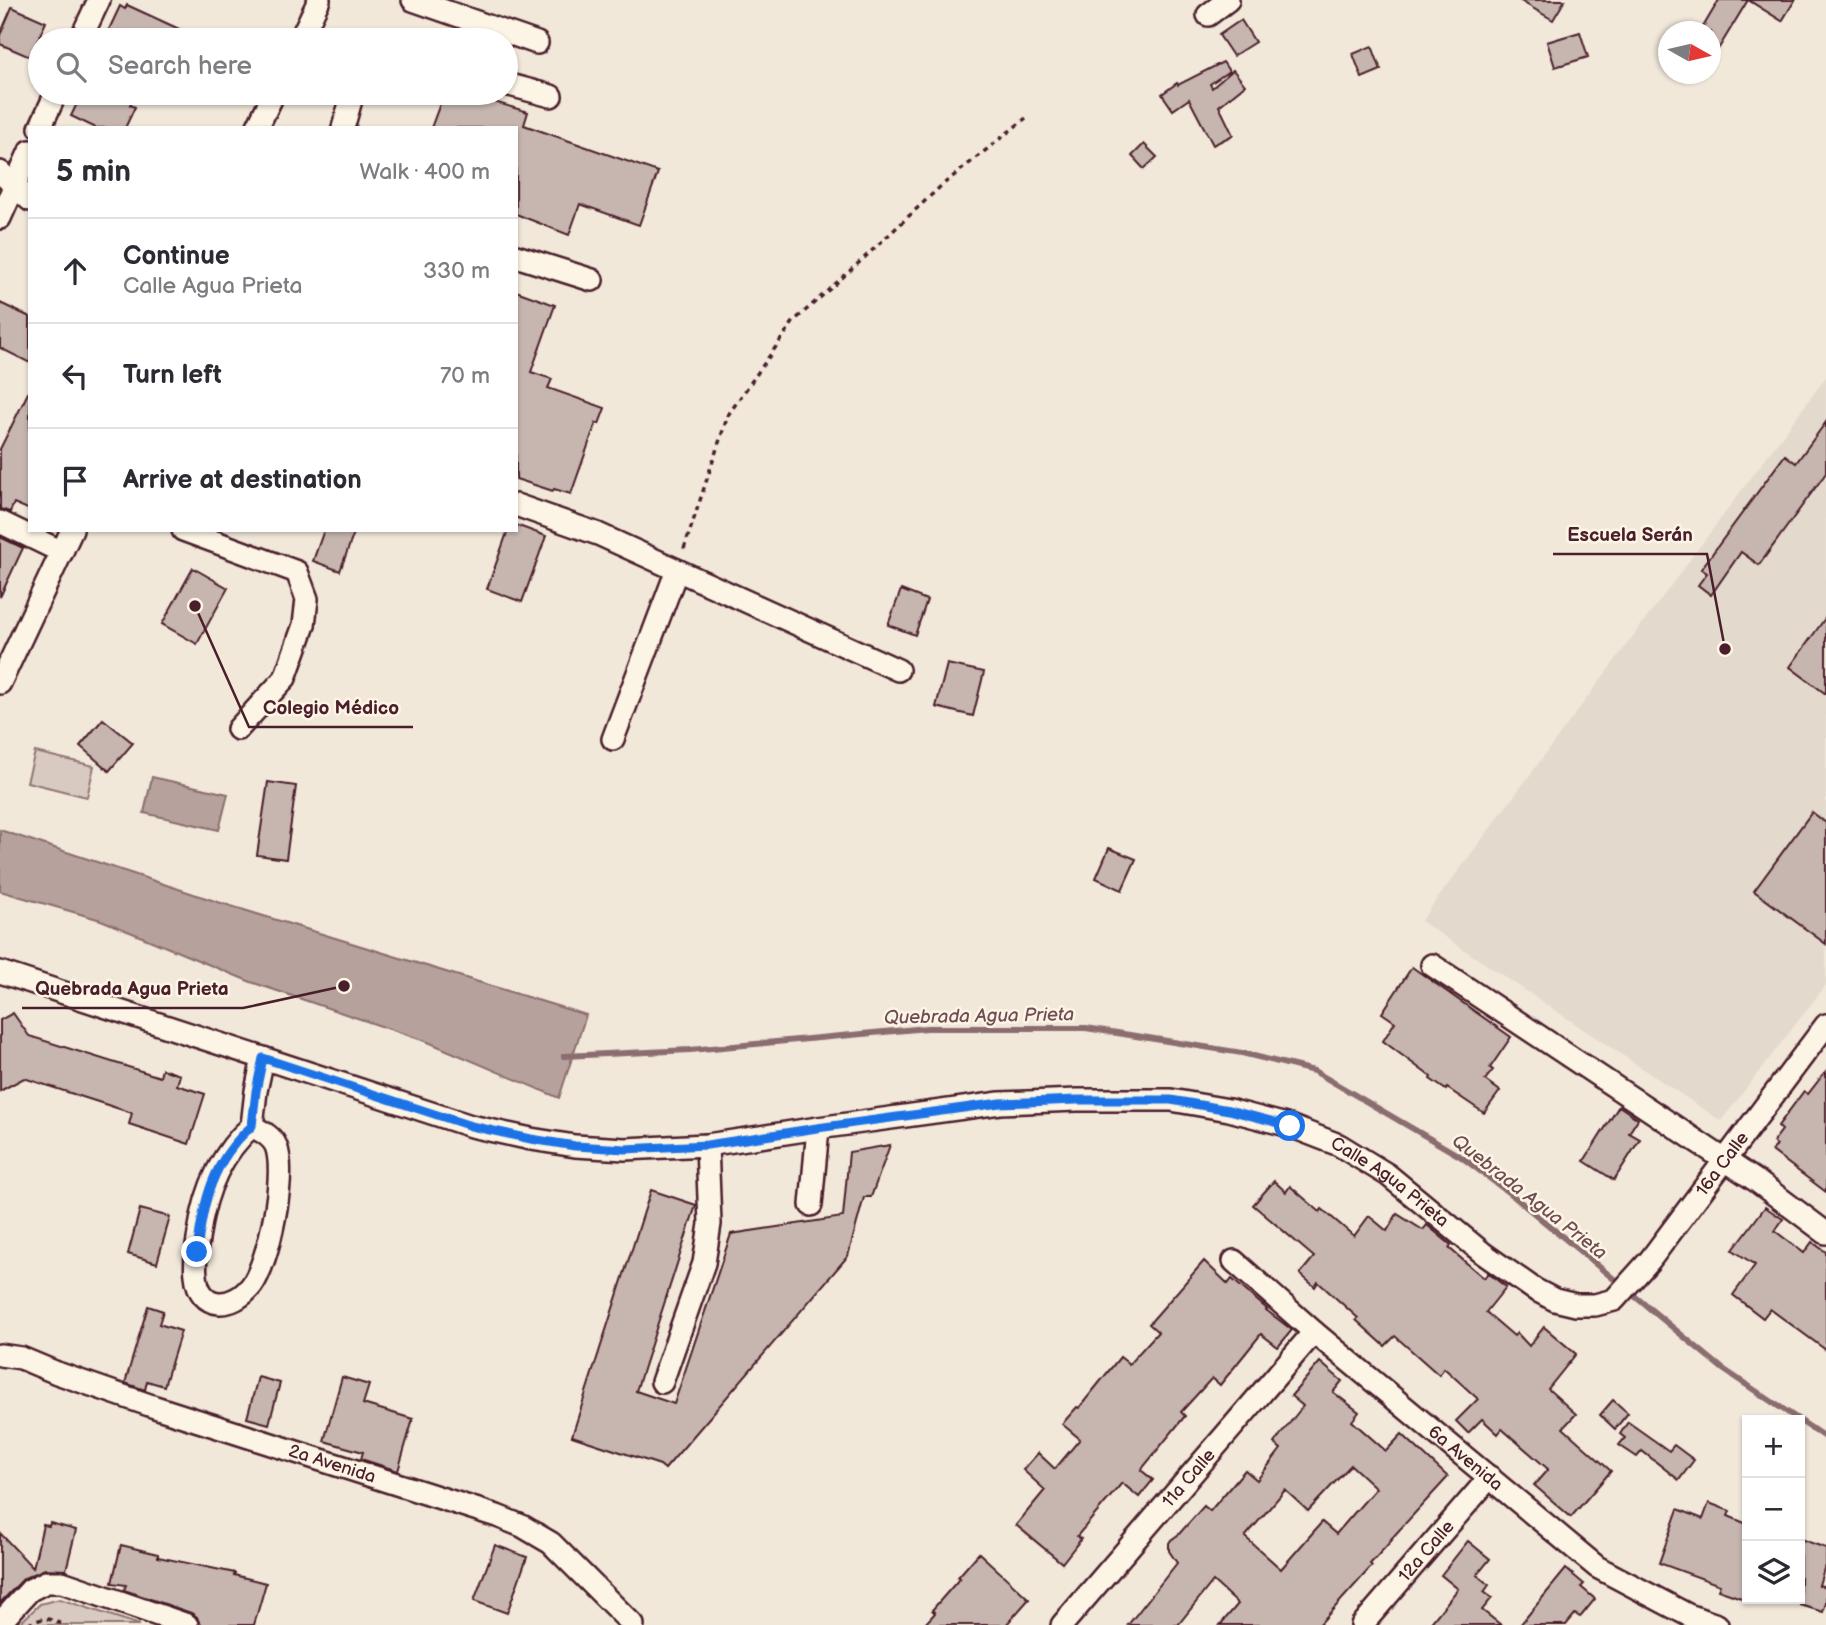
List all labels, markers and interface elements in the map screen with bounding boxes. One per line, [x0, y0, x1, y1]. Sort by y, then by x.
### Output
north arrow [1658, 21, 1721, 84]
search box [28, 28, 518, 105]
icon: search [52, 48, 90, 86]
text: Search here [108, 51, 252, 82]
text: 5 min [56, 154, 131, 190]
text: Walk · 400 m [360, 158, 490, 186]
text: Continue [123, 241, 230, 272]
icon: ahead [56, 252, 94, 290]
text: 330 m [423, 257, 490, 285]
text: Calle Agua Prieta [123, 272, 302, 300]
icon: left [56, 357, 94, 395]
text: Turn left [123, 360, 222, 391]
text: 70 m [440, 362, 490, 390]
icon: arrive [56, 462, 94, 500]
text: Arrive at destination [123, 465, 362, 496]
callout: Escuela Serán [1553, 514, 1707, 554]
text: Escuela Serán [1567, 524, 1693, 547]
callout: Colegio Médico [249, 687, 413, 727]
text: Colegio Médico [263, 697, 399, 720]
callout: Quebrada Agua Prieta [22, 968, 243, 1008]
text: Quebrada Agua Prieta [35, 978, 229, 1001]
water label: Quebrada Agua Prieta [884, 1003, 1074, 1030]
route start [1274, 1110, 1305, 1141]
street label: 16a Calle [1692, 1128, 1753, 1200]
water label: Quebrada Agua Prieta [1447, 1129, 1611, 1265]
street label: Calle Agua Prieta [1328, 1133, 1453, 1232]
route end [181, 1236, 212, 1267]
map controls [1742, 1415, 1805, 1604]
button: + [1742, 1415, 1805, 1478]
street label: 6a Avenida [1424, 1421, 1507, 1495]
street label: 2a Avenida [286, 1440, 378, 1488]
street label: 11a Calle [1158, 1444, 1220, 1512]
button: − [1742, 1478, 1805, 1541]
street label: 12a Calle [1394, 1516, 1459, 1586]
button: layers [1742, 1541, 1805, 1604]

